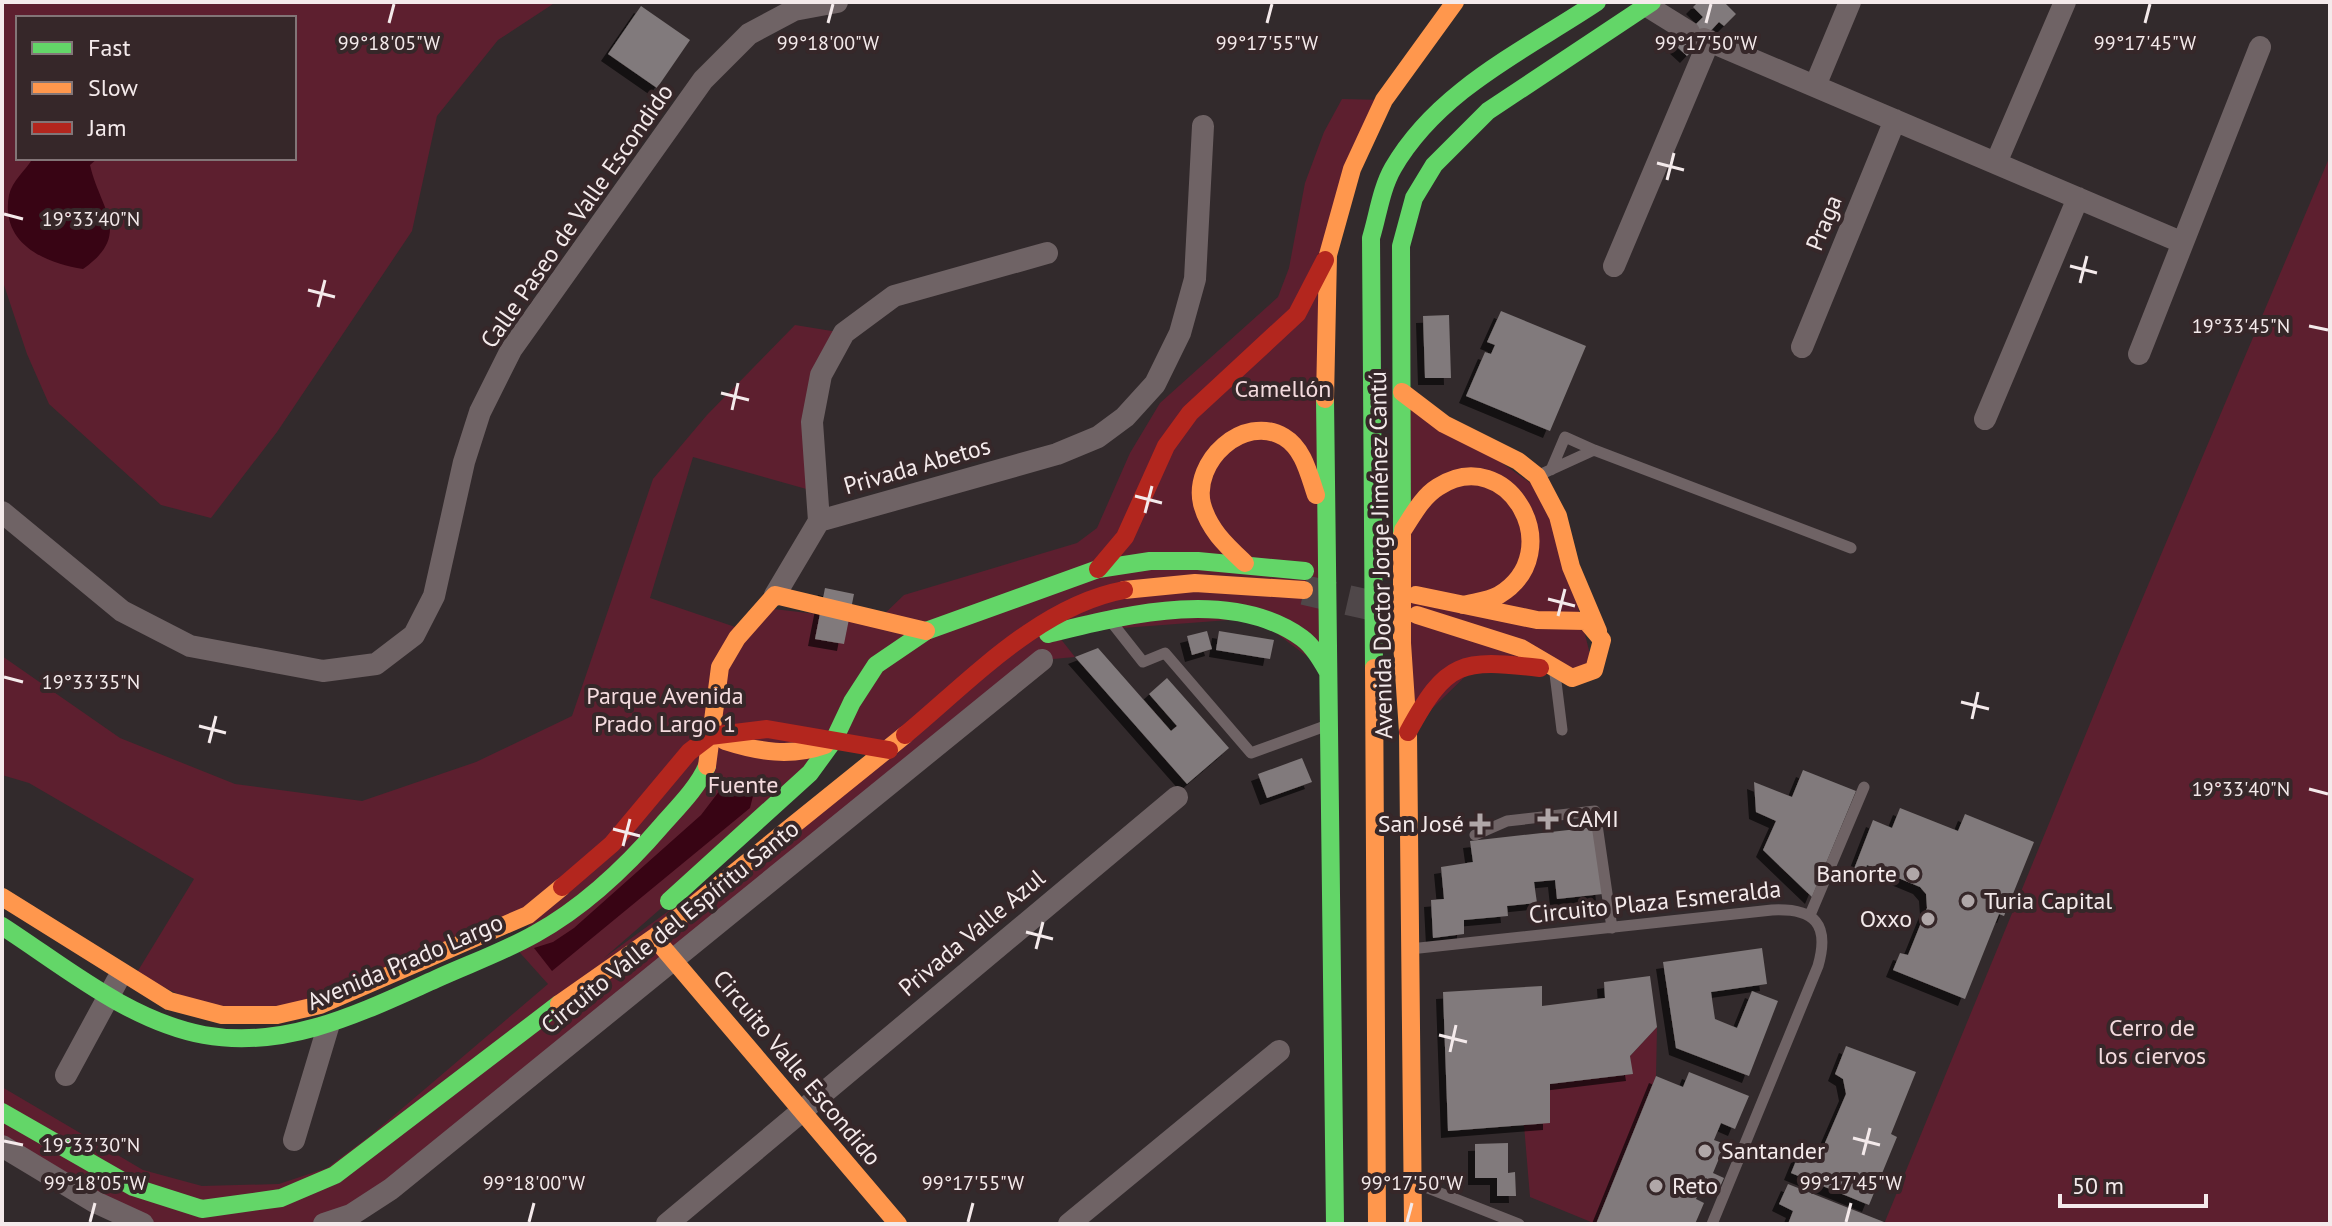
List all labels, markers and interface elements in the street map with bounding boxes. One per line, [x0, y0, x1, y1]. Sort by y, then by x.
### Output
legend [16, 16, 296, 160]
text: 99°18'05"W [338, 30, 441, 56]
text: 99°18'00"W [777, 30, 880, 56]
text: 99°17'55"W [1216, 30, 1319, 56]
text: 99°17'50"W [1655, 30, 1758, 56]
text: 99°17'45"W [2094, 30, 2197, 56]
text: Fast [88, 32, 131, 63]
text: Slow [88, 72, 138, 103]
street label: Calle Paseo de Valle Escondido [473, 78, 680, 354]
text: Jam [87, 112, 126, 143]
street label: Praga [1798, 190, 1849, 255]
text: 19°33'40"N [42, 206, 140, 232]
text: 19°33'45"N [2192, 313, 2290, 339]
street label: Avenida Doctor Jorge Jiménez Cantú [1362, 371, 1399, 739]
park label: Camellón [1235, 373, 1331, 404]
street label: Privada Abetos [840, 430, 994, 501]
text: 19°33'35"N [42, 669, 140, 695]
park label: Parque Avenida Prado Largo 1 [586, 680, 744, 739]
park label: Fuente [708, 769, 778, 800]
text: 19°33'40"N [2192, 776, 2290, 802]
place label: CAMI [1566, 803, 1619, 834]
place label: San José [1378, 808, 1464, 839]
marker: CAMI [1537, 808, 1559, 830]
street label: Circuito Valle del Espíritu Santo [534, 813, 805, 1040]
marker: San José [1471, 815, 1489, 833]
place label: Banorte [1816, 858, 1897, 889]
street label: Privada Valle Azul [892, 862, 1051, 1003]
marker: Banorte [1904, 865, 1922, 883]
street label: Circuito Plaza Esmeralda [1527, 873, 1783, 930]
place label: Turia Capital [1984, 885, 2112, 916]
marker: Turia Capital [1959, 892, 1977, 910]
place label: Oxxo [1860, 903, 1912, 934]
street label: Avenida Prado Largo [302, 906, 508, 1017]
marker: Oxxo [1919, 910, 1937, 928]
street label: Circuito Valle Escondido [706, 963, 888, 1172]
park label: Cerro de los ciervos [2098, 1012, 2206, 1071]
text: 19°33'30"N [42, 1132, 140, 1158]
place label: Santander [1721, 1135, 1825, 1166]
marker: Santander [1696, 1142, 1714, 1160]
scale bar [2060, 1158, 2206, 1208]
text: 99°18'05"W [44, 1170, 147, 1196]
text: 99°18'00"W [483, 1170, 586, 1196]
text: 99°17'55"W [922, 1170, 1025, 1196]
text: 99°17'50"W [1361, 1170, 1464, 1196]
place label: Reto [1672, 1170, 1718, 1201]
text: 99°17'45"W [1800, 1170, 1903, 1196]
text: 50 m [2072, 1170, 2124, 1201]
marker: Reto [1647, 1177, 1665, 1195]

